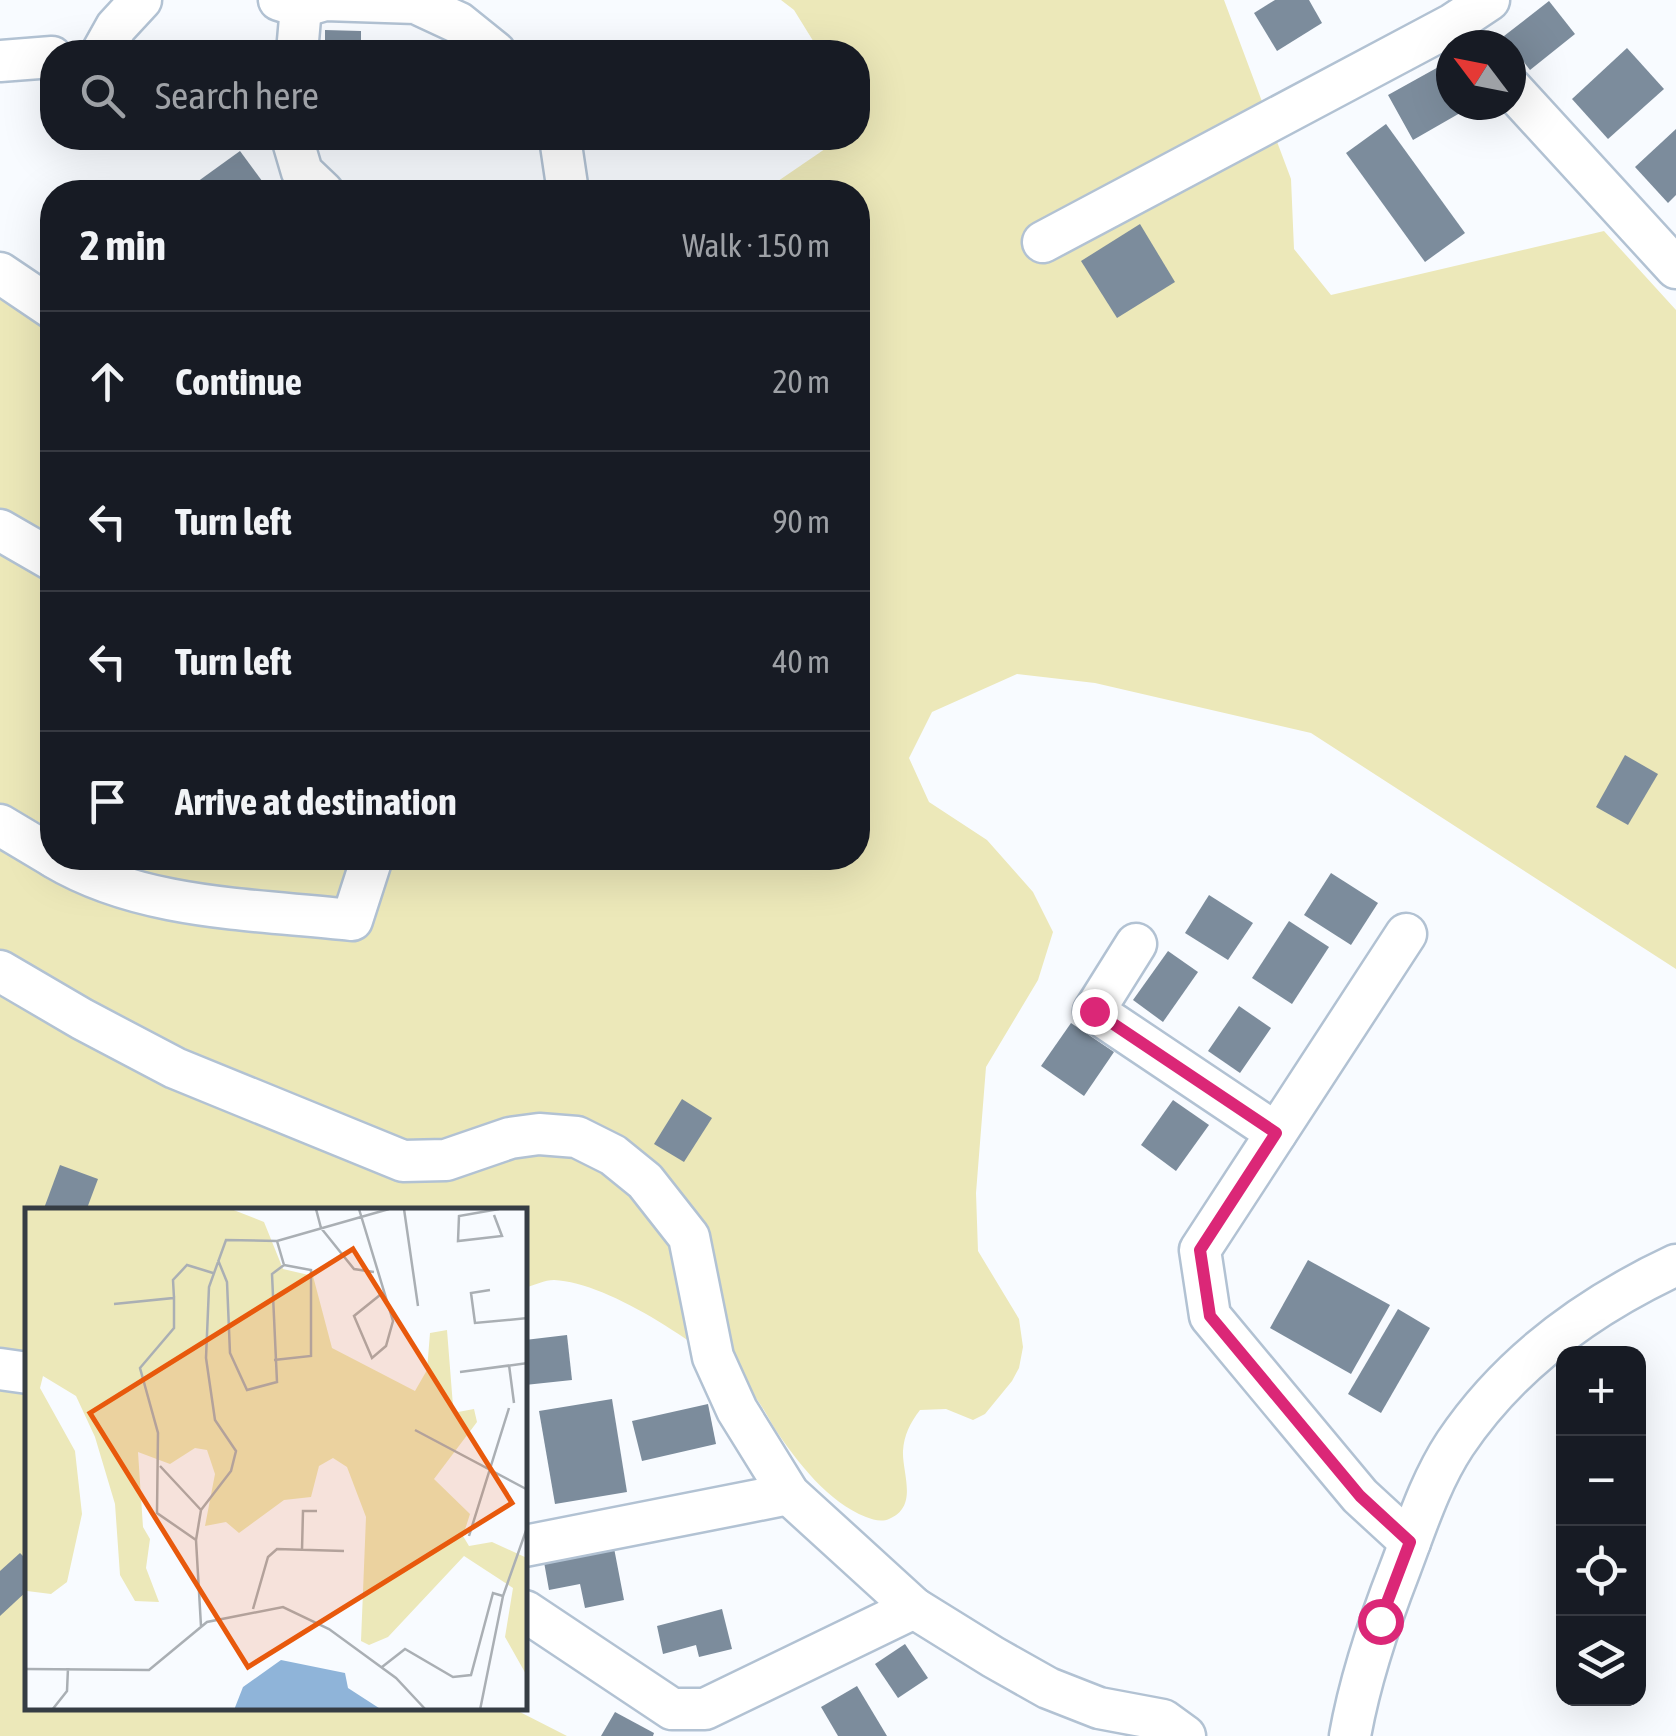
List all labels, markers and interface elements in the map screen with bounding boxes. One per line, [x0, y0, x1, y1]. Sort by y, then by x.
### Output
north arrow [1436, 30, 1526, 120]
search box [40, 40, 870, 150]
icon: search [75, 68, 130, 123]
text: Search here [155, 74, 319, 117]
text: 2 min [80, 221, 166, 269]
text: Walk · 150 m [682, 227, 830, 264]
icon: ahead [80, 354, 135, 409]
text: Continue [175, 360, 302, 403]
text: 20 m [772, 363, 830, 400]
icon: left [80, 494, 135, 549]
text: Turn left [175, 500, 291, 543]
text: 90 m [772, 503, 830, 540]
icon: left [80, 634, 135, 689]
text: Turn left [175, 640, 291, 683]
text: 40 m [772, 643, 830, 680]
icon: arrive [80, 774, 135, 829]
text: Arrive at destination [175, 780, 457, 823]
route end [1072, 989, 1118, 1035]
inset map [25, 1208, 528, 1711]
map controls [1556, 1346, 1646, 1706]
button: + [1556, 1346, 1646, 1436]
button: − [1556, 1436, 1646, 1526]
button: locate [1556, 1526, 1646, 1616]
route start [1358, 1599, 1404, 1645]
button: layers [1556, 1616, 1646, 1706]

